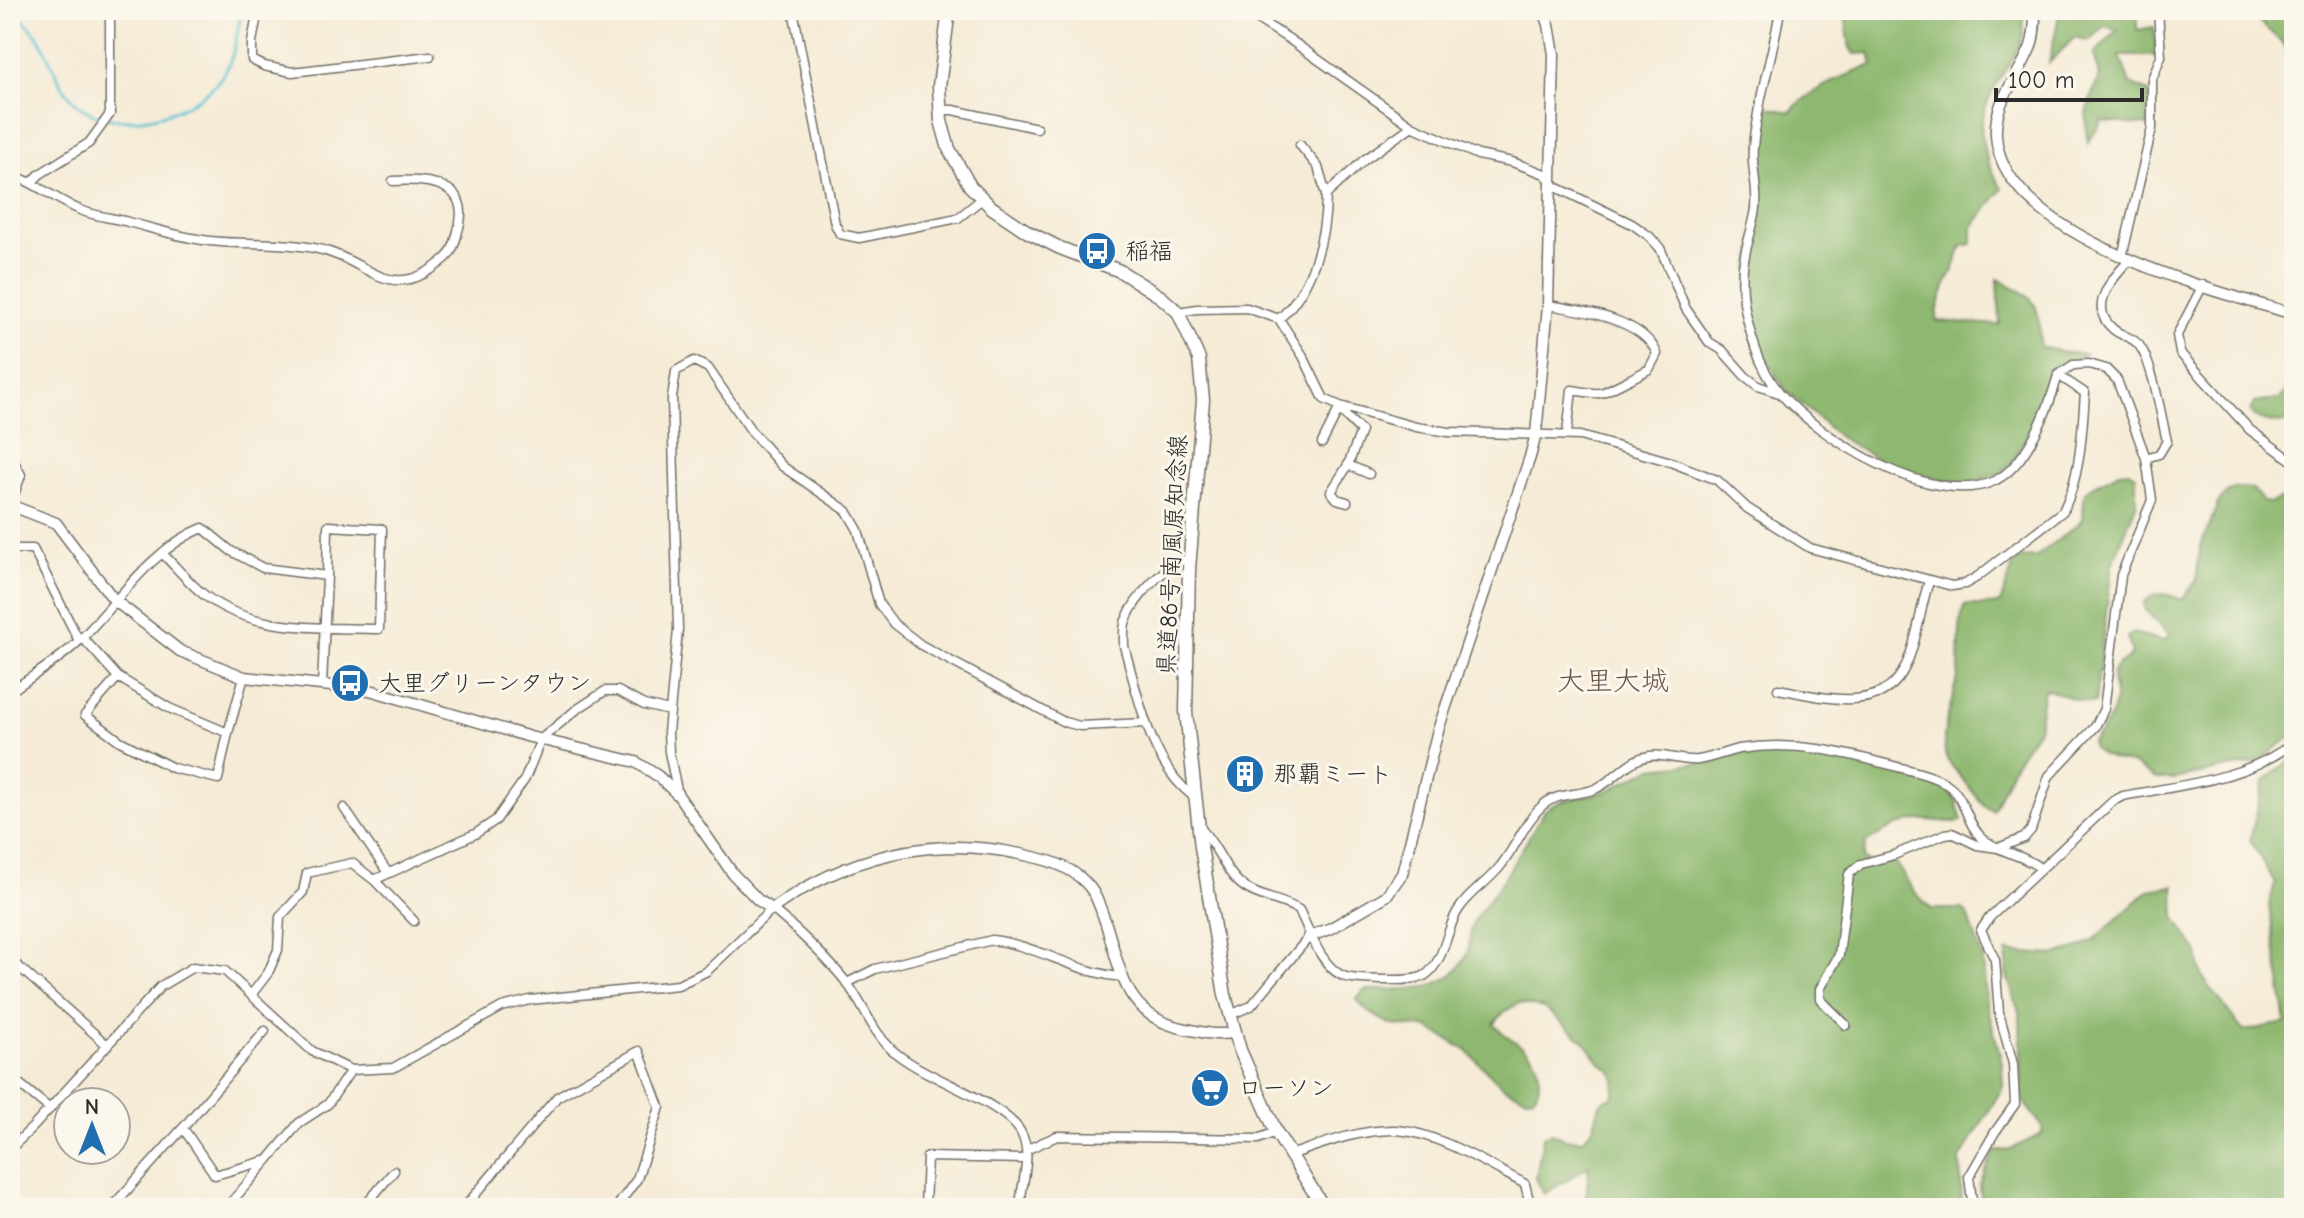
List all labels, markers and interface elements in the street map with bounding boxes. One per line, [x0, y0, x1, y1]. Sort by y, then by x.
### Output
scale bar [1996, 52, 2142, 102]
text: 100 m [2008, 66, 2075, 94]
bus stop icon: 稲福 [1076, 230, 1118, 272]
place label: 稲福 [1125, 237, 1173, 265]
street label: 県道86号南風原知念線 [1152, 434, 1192, 676]
bus stop icon: 大里グリーンタウン [329, 662, 371, 704]
district label: 大里大城 [1557, 665, 1669, 697]
place label: 大里グリーンタウン [378, 669, 592, 697]
building icon: 那覇ミート [1224, 753, 1266, 795]
place label: 那覇ミート [1273, 760, 1393, 788]
supermarket icon: ローソン [1189, 1067, 1231, 1109]
place label: ローソン [1238, 1074, 1334, 1102]
north arrow [52, 1086, 132, 1166]
text: N [85, 1094, 99, 1120]

